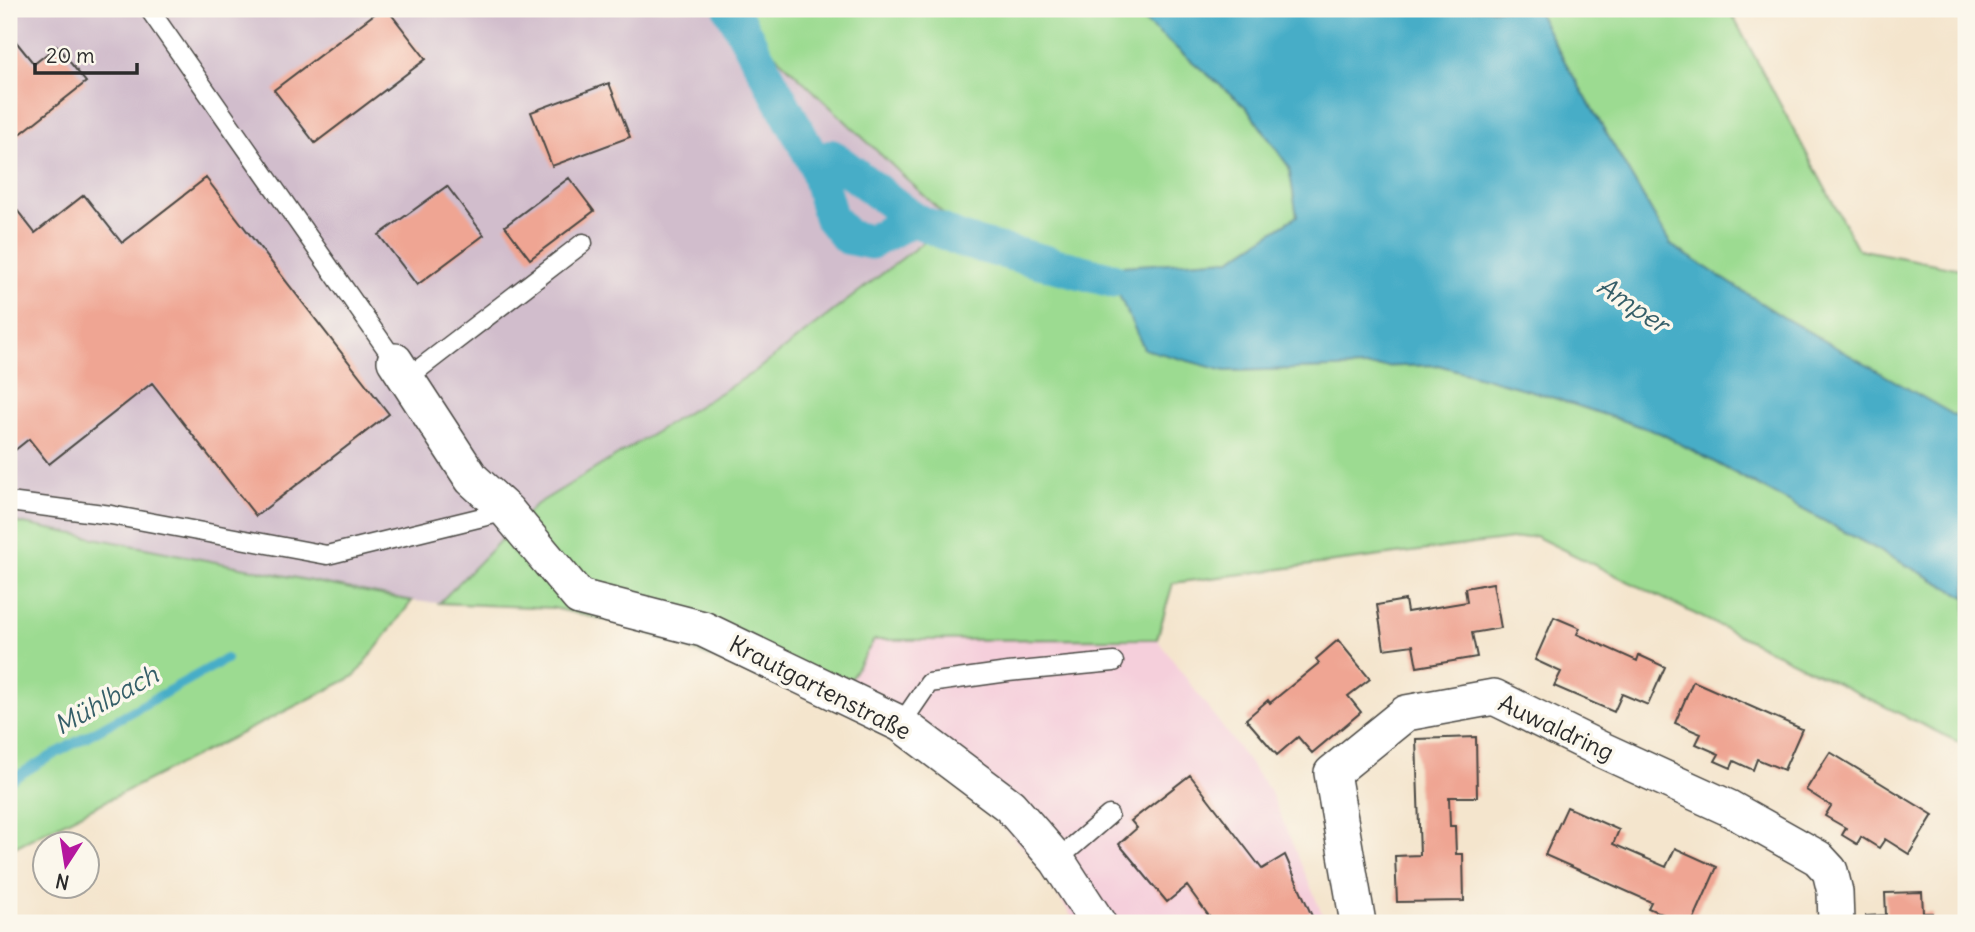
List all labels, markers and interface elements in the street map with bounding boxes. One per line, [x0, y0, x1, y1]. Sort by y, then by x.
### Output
scale bar [35, 32, 136, 76]
text: 20 m [46, 42, 95, 69]
water label: Amper [1591, 269, 1678, 342]
street label: Krautgartenstraße [725, 628, 916, 746]
water label: Mühlbach [48, 657, 165, 742]
street label: Auwaldring [1494, 687, 1619, 767]
north arrow [32, 830, 102, 900]
text: N [54, 869, 71, 895]

